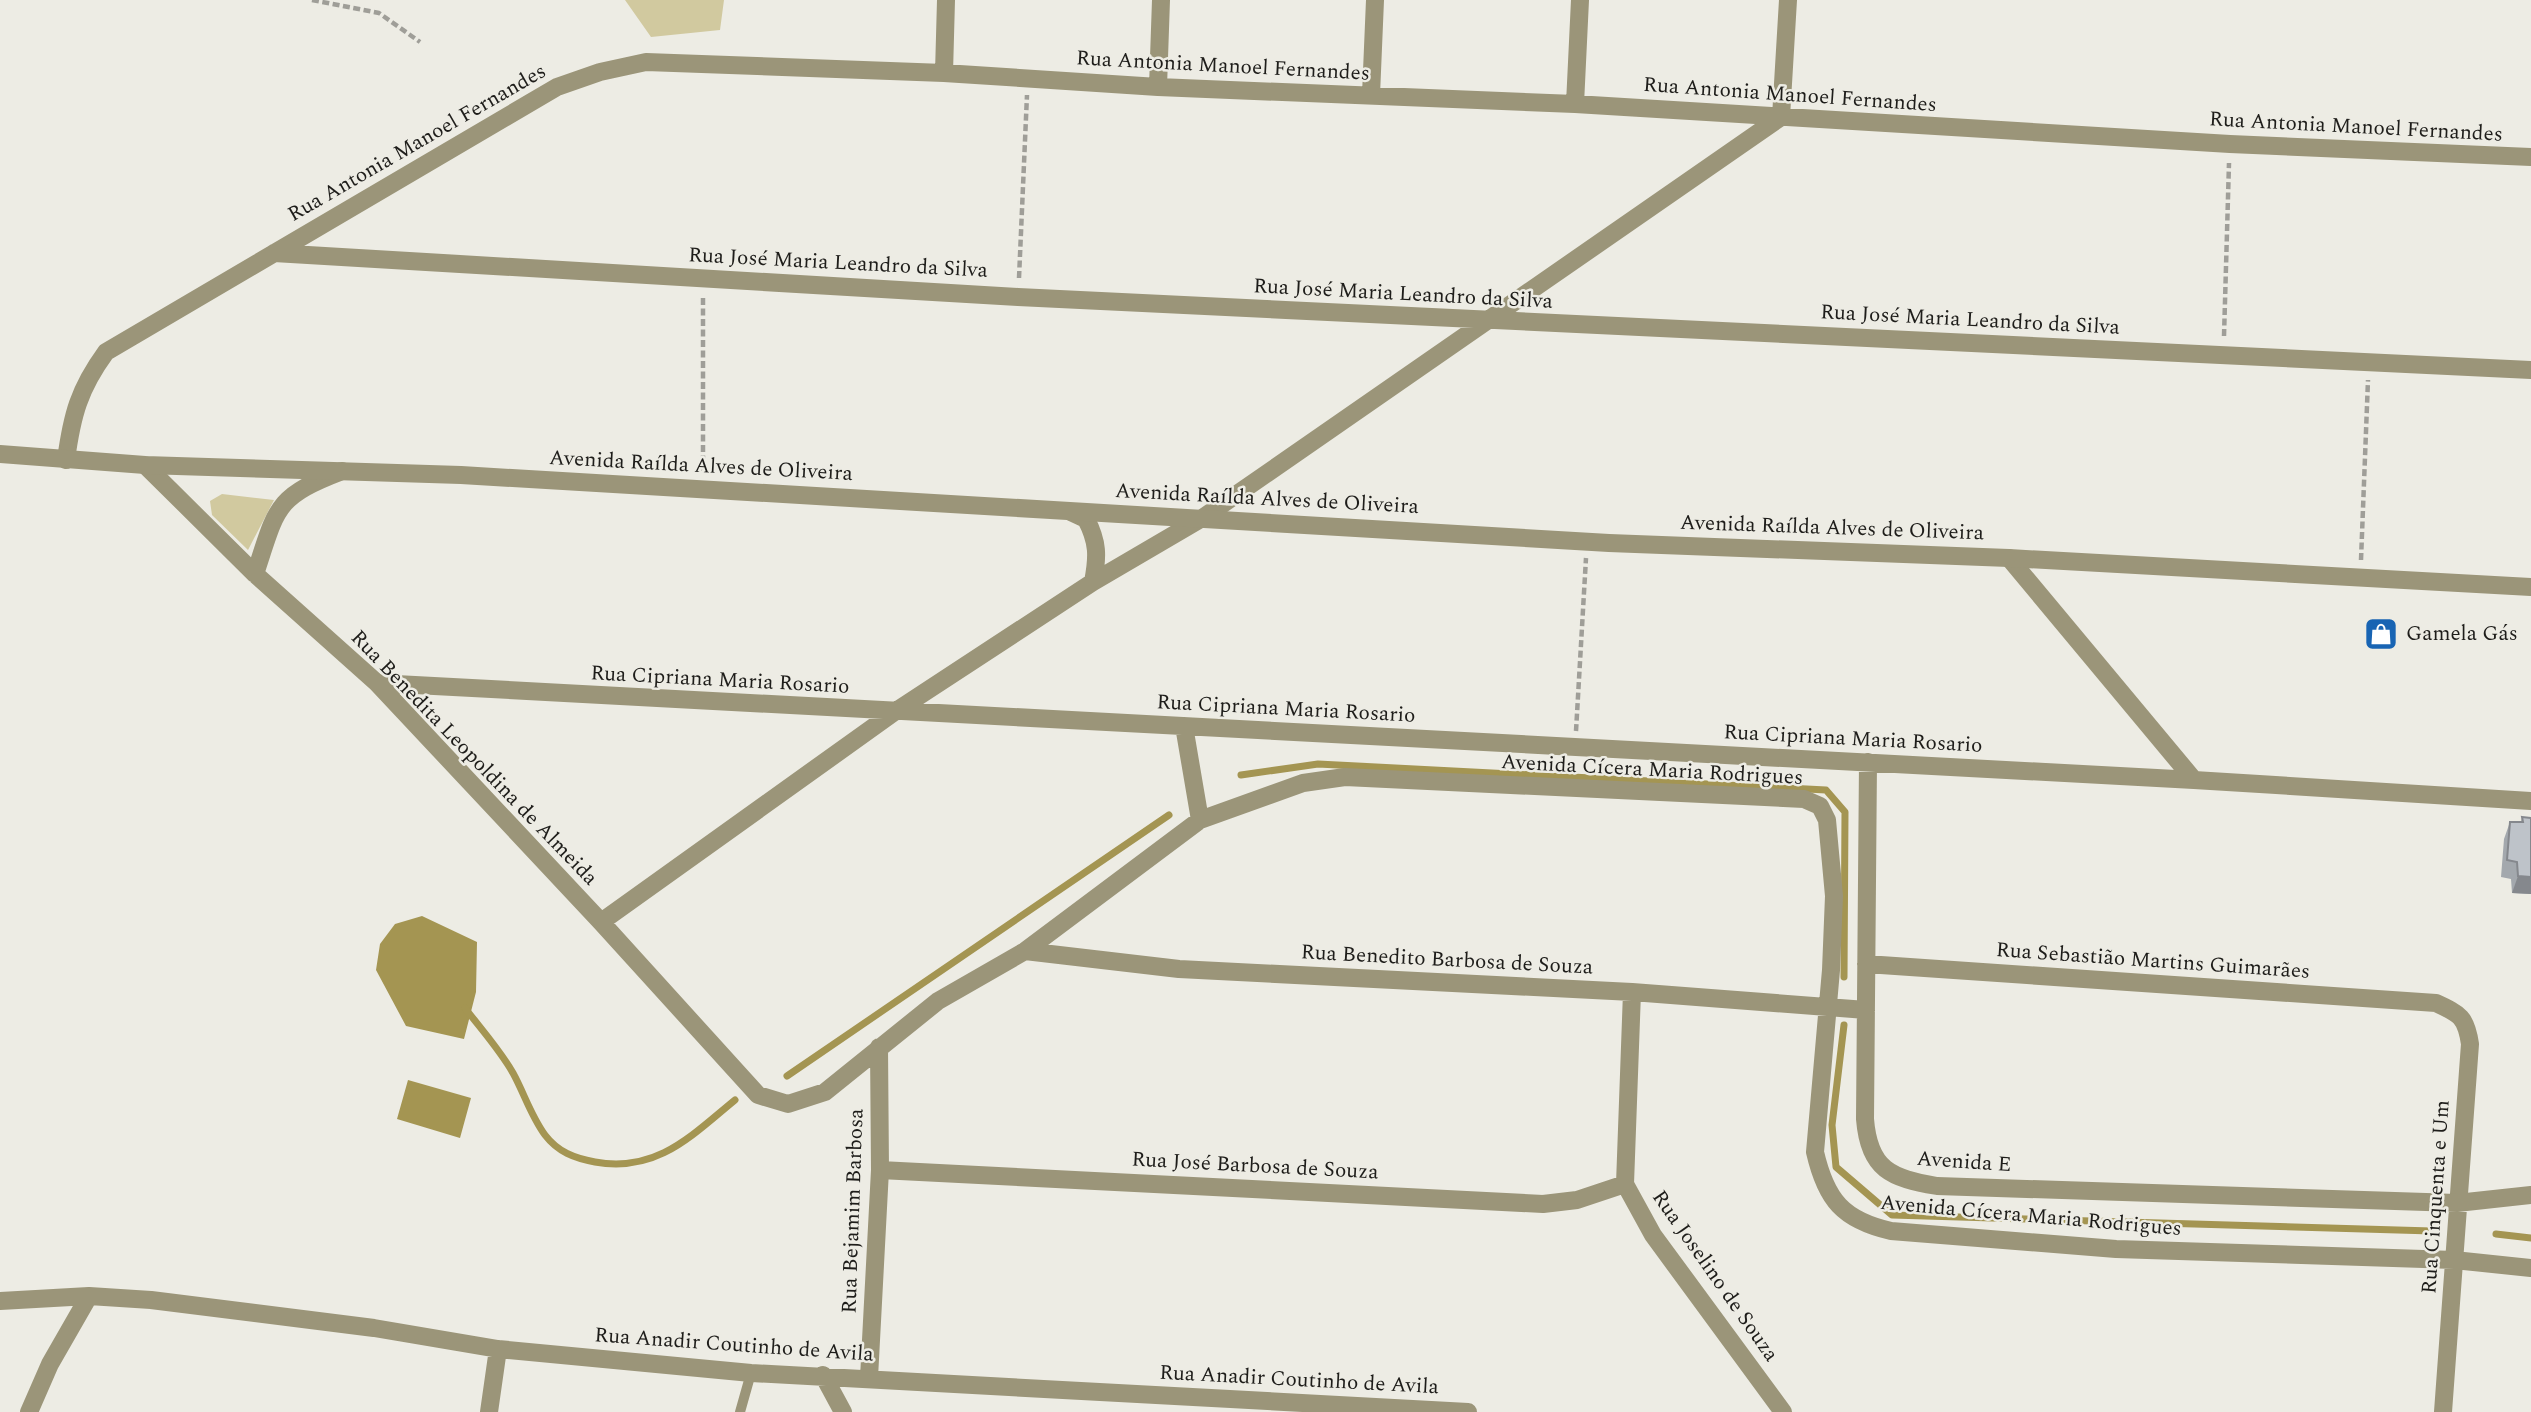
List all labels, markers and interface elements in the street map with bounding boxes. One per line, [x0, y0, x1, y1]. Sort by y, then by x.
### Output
street label: Rua Antonia Manoel Fernandes [1075, 42, 1371, 90]
street label: Rua Antonia Manoel Fernandes [282, 56, 552, 230]
street label: Rua Antonia Manoel Fernandes [1642, 69, 1938, 121]
street label: Rua Antonia Manoel Fernandes [2208, 103, 2504, 151]
street label: Rua José Maria Leandro da Silva [687, 239, 989, 287]
street label: Rua José Maria Leandro da Silva [1252, 270, 1554, 318]
street label: Rua José Maria Leandro da Silva [1819, 296, 2121, 344]
street label: Avenida Raílda Alves de Oliveira [548, 442, 854, 490]
street label: Avenida Raílda Alves de Oliveira [1114, 475, 1420, 523]
street label: Avenida Raílda Alves de Oliveira [1679, 507, 1985, 549]
shop icon: Gamela Gás [2362, 615, 2400, 653]
place label: Gamela Gás [2406, 618, 2518, 650]
street label: Rua Benedita Leopoldina de Almeida [343, 623, 606, 894]
street label: Rua Cipriana Maria Rosario [590, 657, 850, 703]
street label: Rua Cipriana Maria Rosario [1156, 686, 1416, 732]
street label: Rua Cipriana Maria Rosario [1723, 716, 1983, 762]
street label: Avenida Cícera Maria Rodrigues [1500, 746, 1804, 794]
street label: Rua Sebastião Martins Guimarães [1995, 934, 2311, 988]
street label: Rua Benedito Barbosa de Souza [1300, 936, 1595, 984]
street label: Rua Cinquenta e Um [2413, 1099, 2459, 1295]
street label: Rua Bejamim Barbosa [833, 1107, 873, 1314]
street label: Avenida E [1916, 1143, 2012, 1181]
street label: Rua José Barbosa de Souza [1131, 1144, 1380, 1188]
street label: Rua Joselino de Souza [1644, 1184, 1787, 1369]
street label: Avenida Cícera Maria Rodrigues [1879, 1187, 2183, 1245]
street label: Rua Anadir Coutinho de Avila [593, 1319, 875, 1371]
street label: Rua Anadir Coutinho de Avila [1158, 1357, 1440, 1403]

